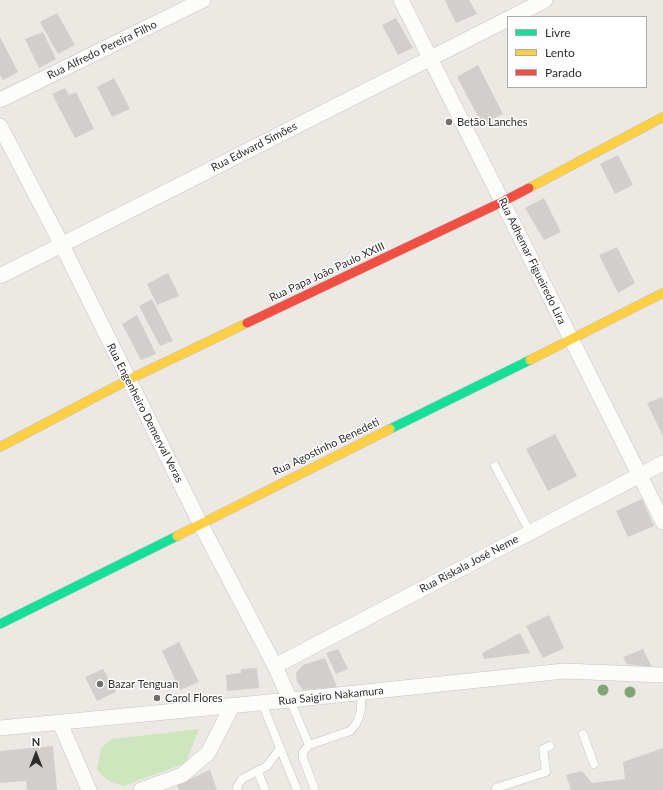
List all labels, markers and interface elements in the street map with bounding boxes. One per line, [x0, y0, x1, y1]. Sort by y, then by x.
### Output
legend [507, 16, 647, 88]
street label: Rua Alfredo Pereira Filho [45, 18, 159, 82]
text: Livre [545, 25, 571, 40]
text: Lento [545, 45, 575, 60]
text: Parado [545, 65, 582, 80]
place label: Betão Lanches [457, 115, 527, 129]
marker: Betão Lanches [444, 117, 454, 127]
street label: Rua Edward Simões [209, 120, 299, 174]
street label: Rua Adhemar Figueiredo Lira [496, 195, 568, 327]
street label: Rua Papa João Paulo XXIII [267, 239, 387, 305]
street label: Rua Engenheiro Demerval Veras [104, 341, 186, 485]
street label: Rua Agostinho Benedeti [271, 415, 381, 479]
street label: Rua Riskala José Neme [417, 532, 521, 596]
place label: Bazar Tenguan [108, 677, 178, 691]
marker: Bazar Tenguan [95, 679, 105, 689]
street label: Rua Saigiro Nakamura [278, 684, 384, 708]
place label: Carol Flores [165, 691, 223, 705]
marker: Carol Flores [152, 693, 162, 703]
north arrow [16, 734, 56, 774]
text: N [32, 735, 40, 748]

